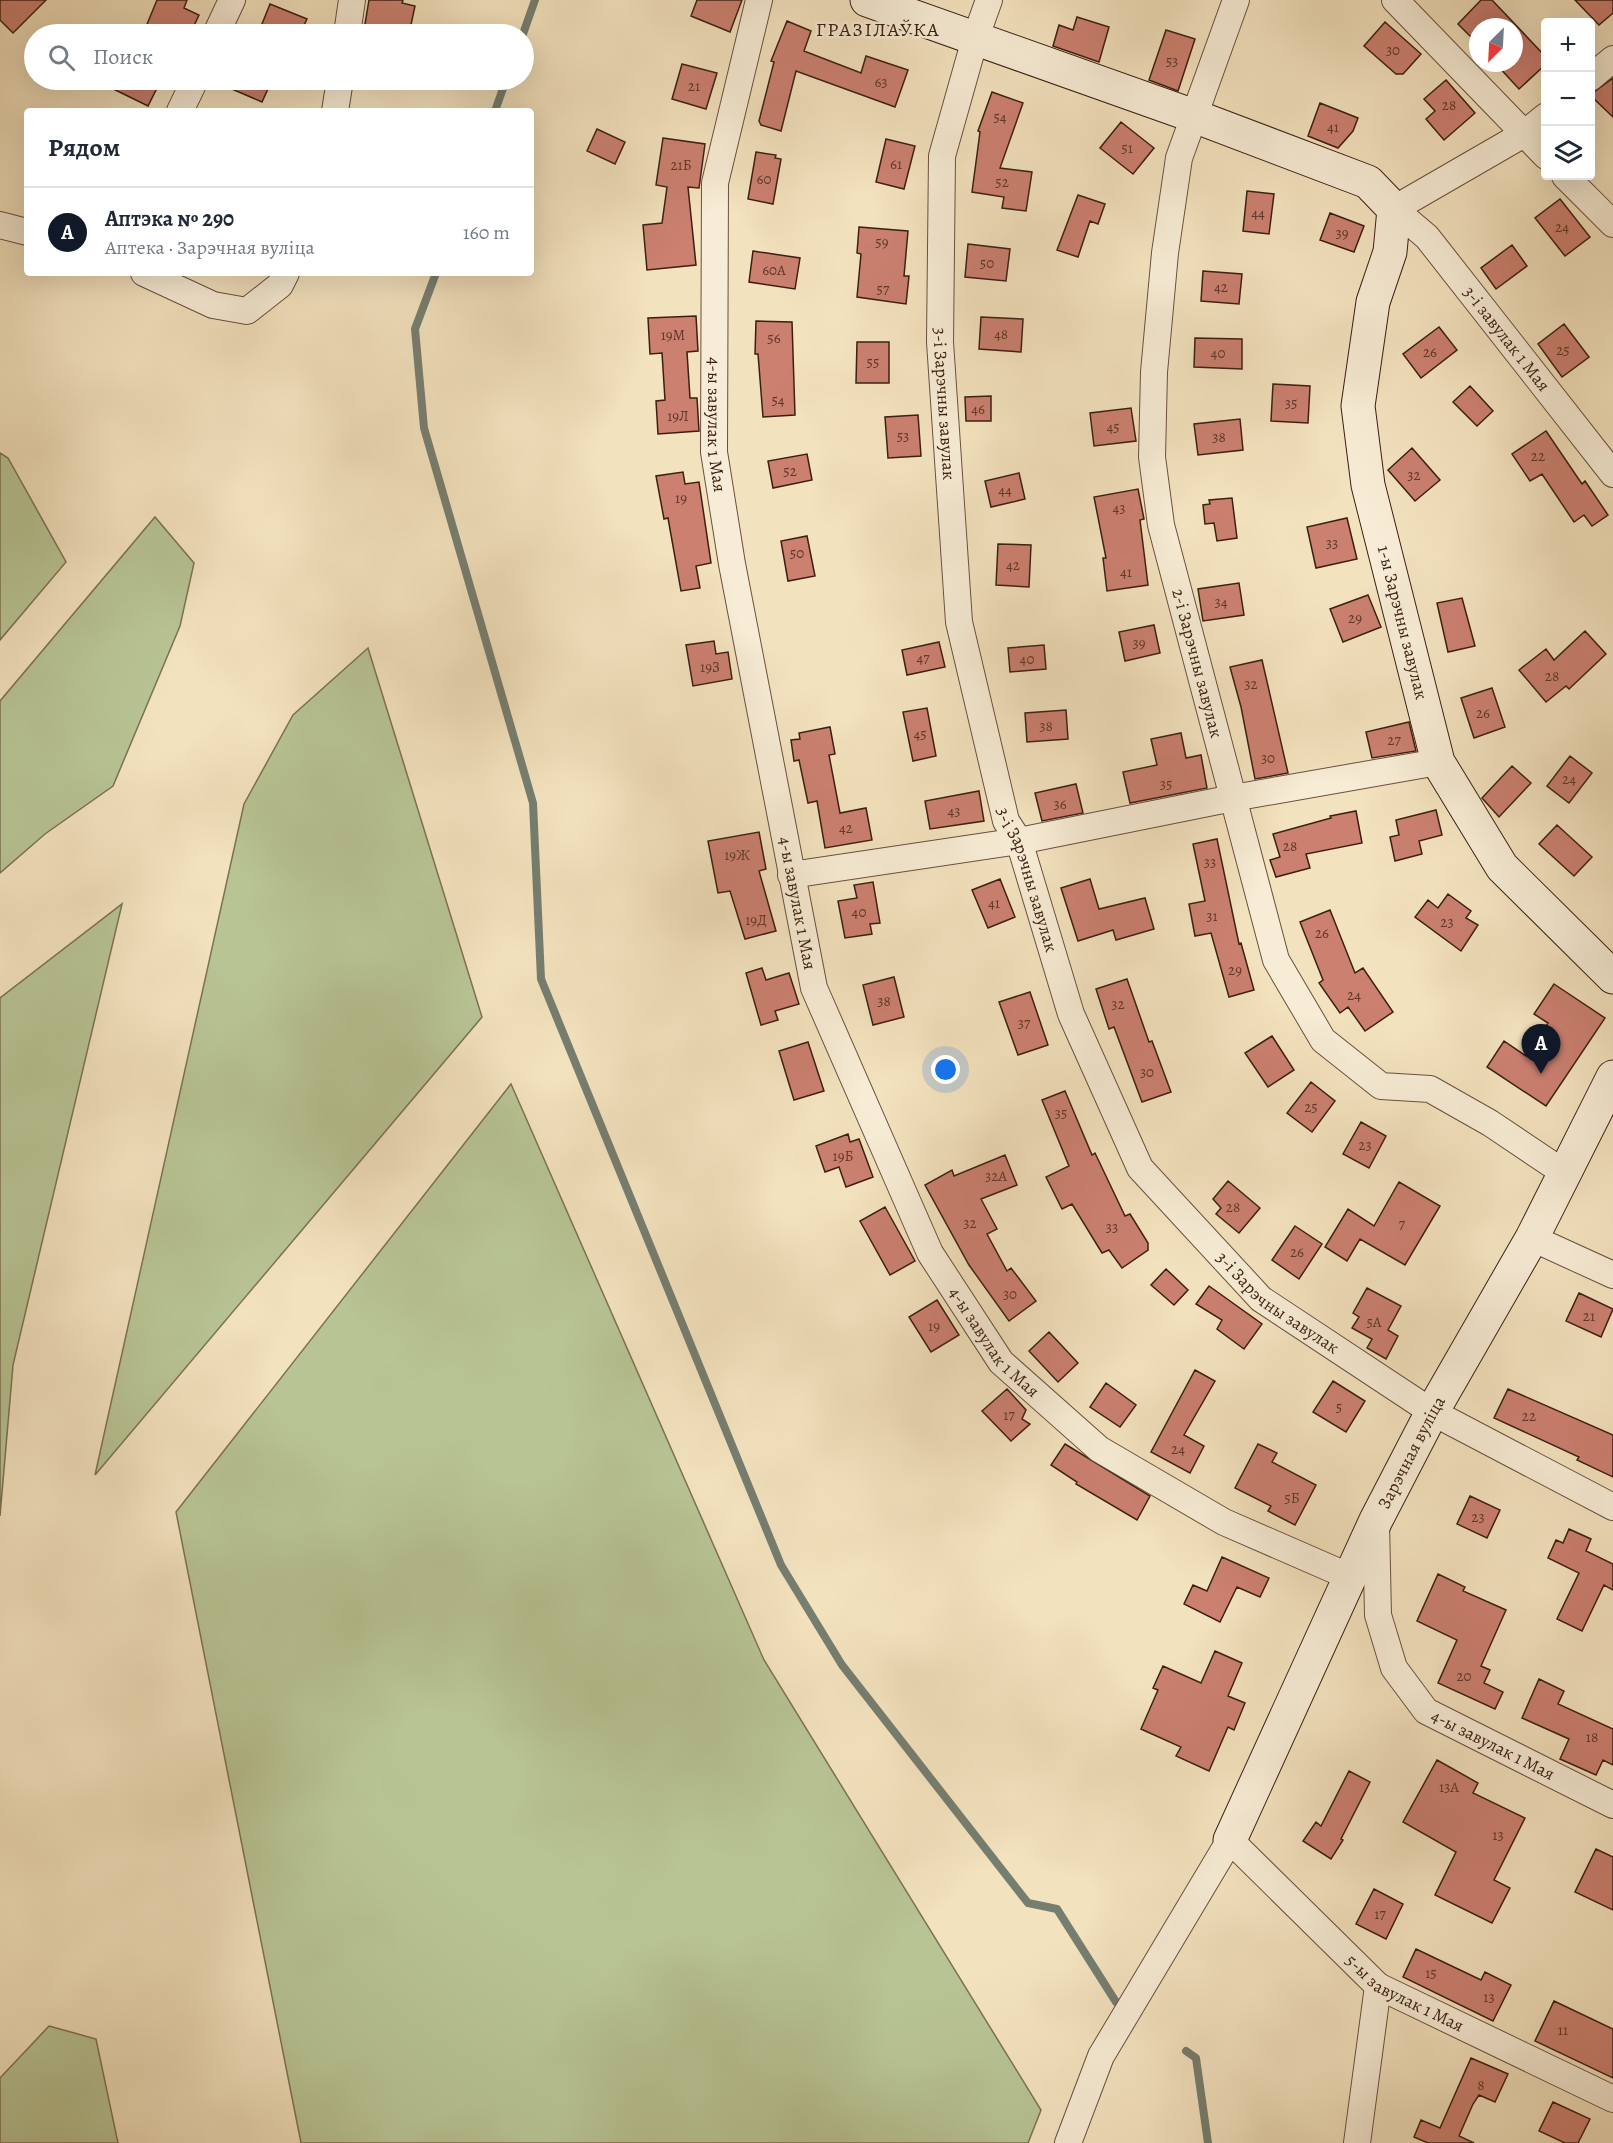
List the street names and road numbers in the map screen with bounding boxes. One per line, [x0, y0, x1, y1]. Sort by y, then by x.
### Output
street label: 3-і завулак 1 Мая [1458, 281, 1556, 396]
street label: 3-і Зарэчны завулак [928, 328, 961, 481]
street label: 4-ы завулак 1 Мая [702, 357, 732, 494]
street label: 1-ы Зарэчны завулак [1372, 543, 1434, 702]
street label: 2-і Зарэчны завулак [1166, 586, 1229, 740]
street label: 3-і Зарэчны завулак [991, 805, 1064, 955]
street label: 4-ы завулак 1 Мая [773, 834, 822, 972]
street label: 3-і Зарэчны завулак [1211, 1246, 1344, 1360]
street label: 4-ы завулак 1 Мая [943, 1282, 1045, 1403]
street label: Зарэчная вуліца [1372, 1391, 1451, 1513]
street label: 4-ы завулак 1 Мая [1427, 1704, 1559, 1786]
street label: 5-ы завулак 1 Мая [1340, 1949, 1468, 2038]

